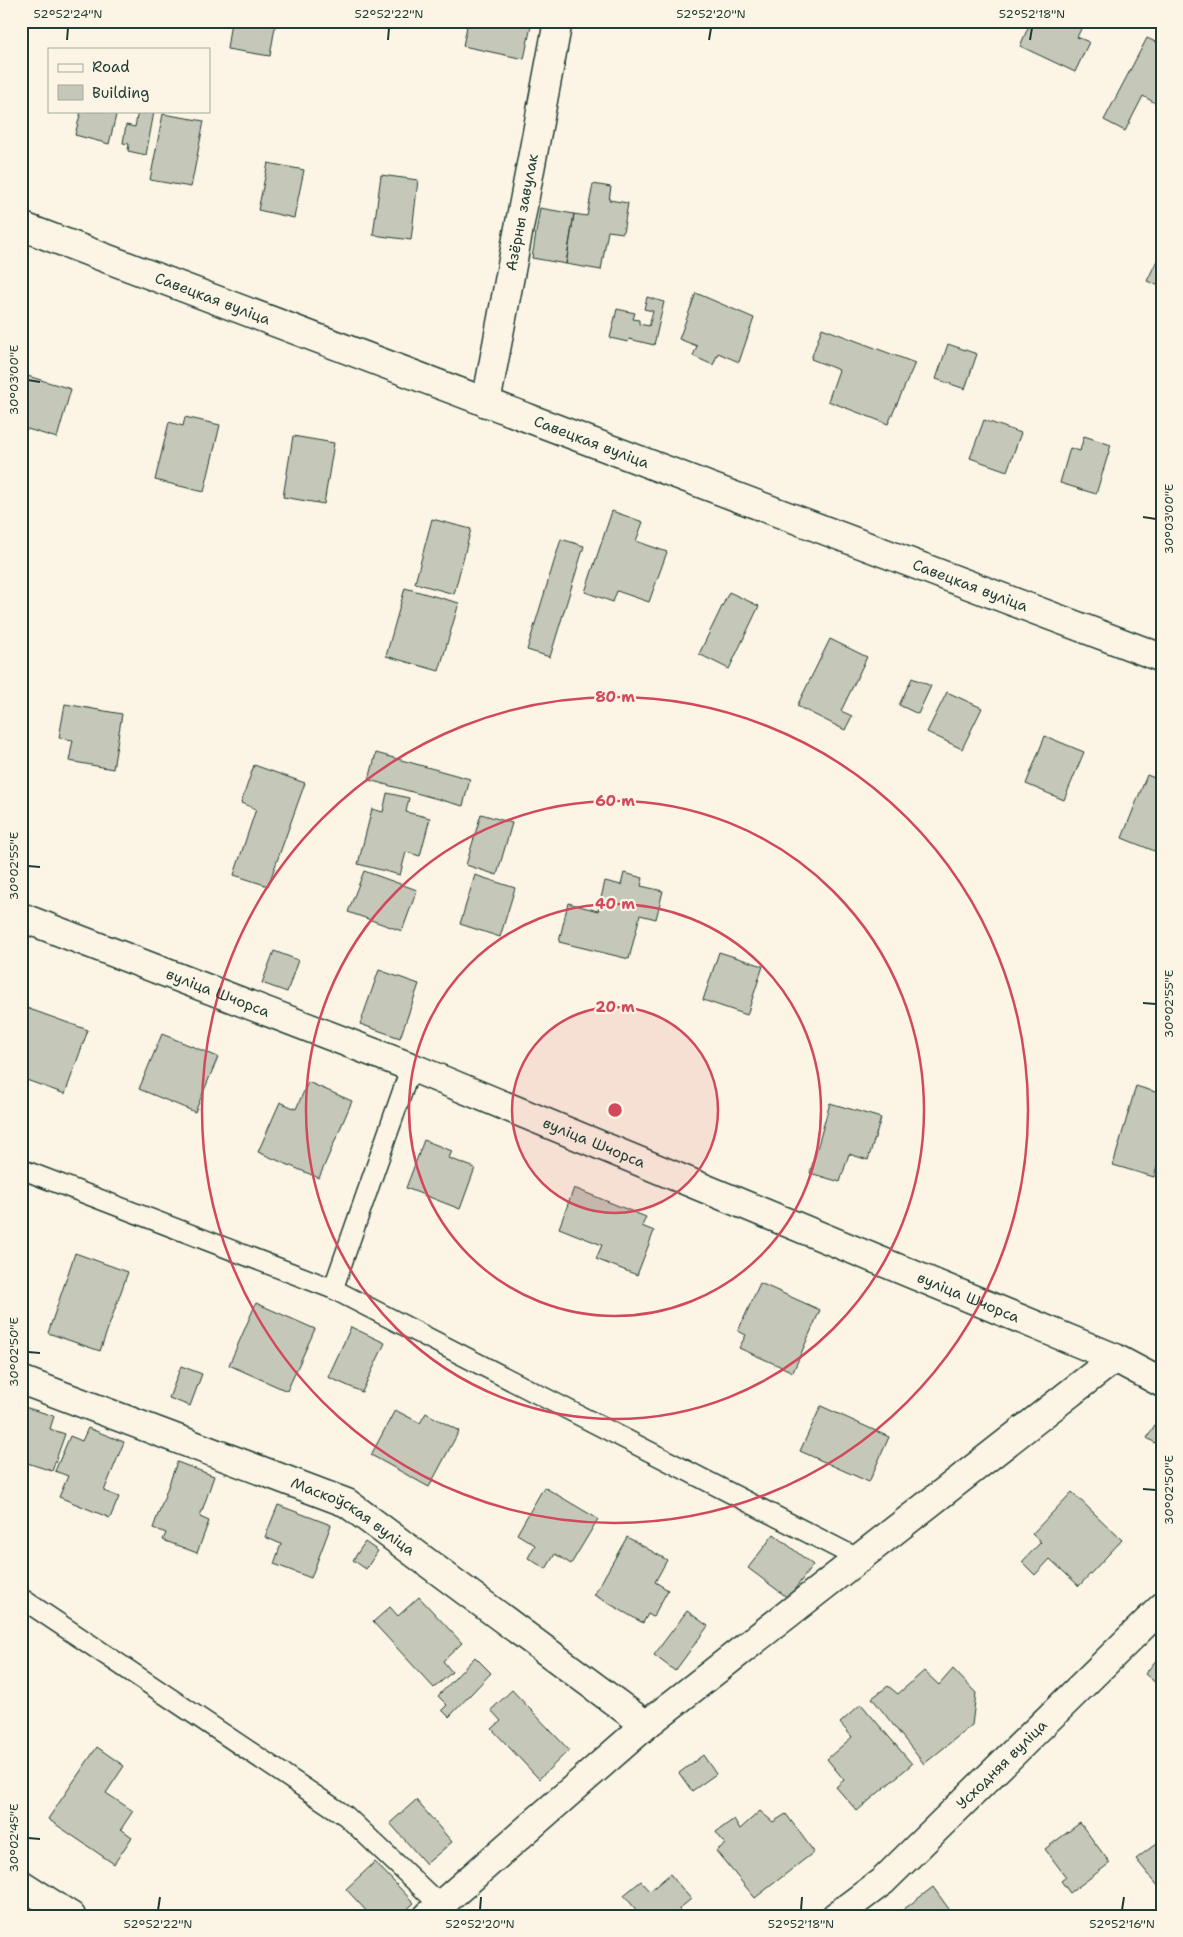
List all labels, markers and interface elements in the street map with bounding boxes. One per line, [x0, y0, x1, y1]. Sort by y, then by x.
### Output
text: 52°52'24"N [34, 6, 102, 22]
text: 52°52'22"N [354, 6, 424, 22]
text: 52°52'20"N [676, 6, 746, 22]
text: 52°52'18"N [999, 6, 1065, 22]
legend [48, 48, 210, 112]
text: Road [92, 57, 130, 77]
text: Building [92, 83, 149, 103]
street label: Азёрны завулак [501, 152, 543, 273]
street label: Савецкая вуліца [152, 268, 274, 330]
text: 30°03'00"E [6, 345, 22, 415]
street label: Савецкая вуліца [531, 411, 653, 473]
text: 30°03'00"E [1161, 484, 1177, 554]
street label: Савецкая вуліца [910, 554, 1031, 617]
text: 80 m [595, 687, 635, 707]
text: 60 m [595, 791, 635, 811]
text: 30°02'55"E [6, 832, 22, 900]
text: 40 m [595, 894, 635, 914]
street label: вуліца Шчорса [163, 964, 273, 1022]
text: 30°02'55"E [1161, 970, 1177, 1038]
text: 20 m [595, 997, 635, 1017]
centre of rings [606, 1101, 624, 1119]
street label: вуліца Шчорса [540, 1113, 649, 1173]
street label: вуліца Шчорса [914, 1267, 1023, 1328]
text: 30°02'50"E [6, 1317, 22, 1387]
text: 30°02'50"E [1161, 1455, 1177, 1525]
street label: Маскоўская вуліца [288, 1473, 420, 1561]
street label: Усходняя вуліца [952, 1715, 1052, 1814]
text: 30°02'45"E [6, 1804, 22, 1872]
text: 52°52'22"N [123, 1916, 193, 1932]
text: 52°52'20"N [445, 1916, 515, 1932]
text: 52°52'18"N [768, 1916, 834, 1932]
text: 52°52'16"N [1089, 1916, 1155, 1932]

